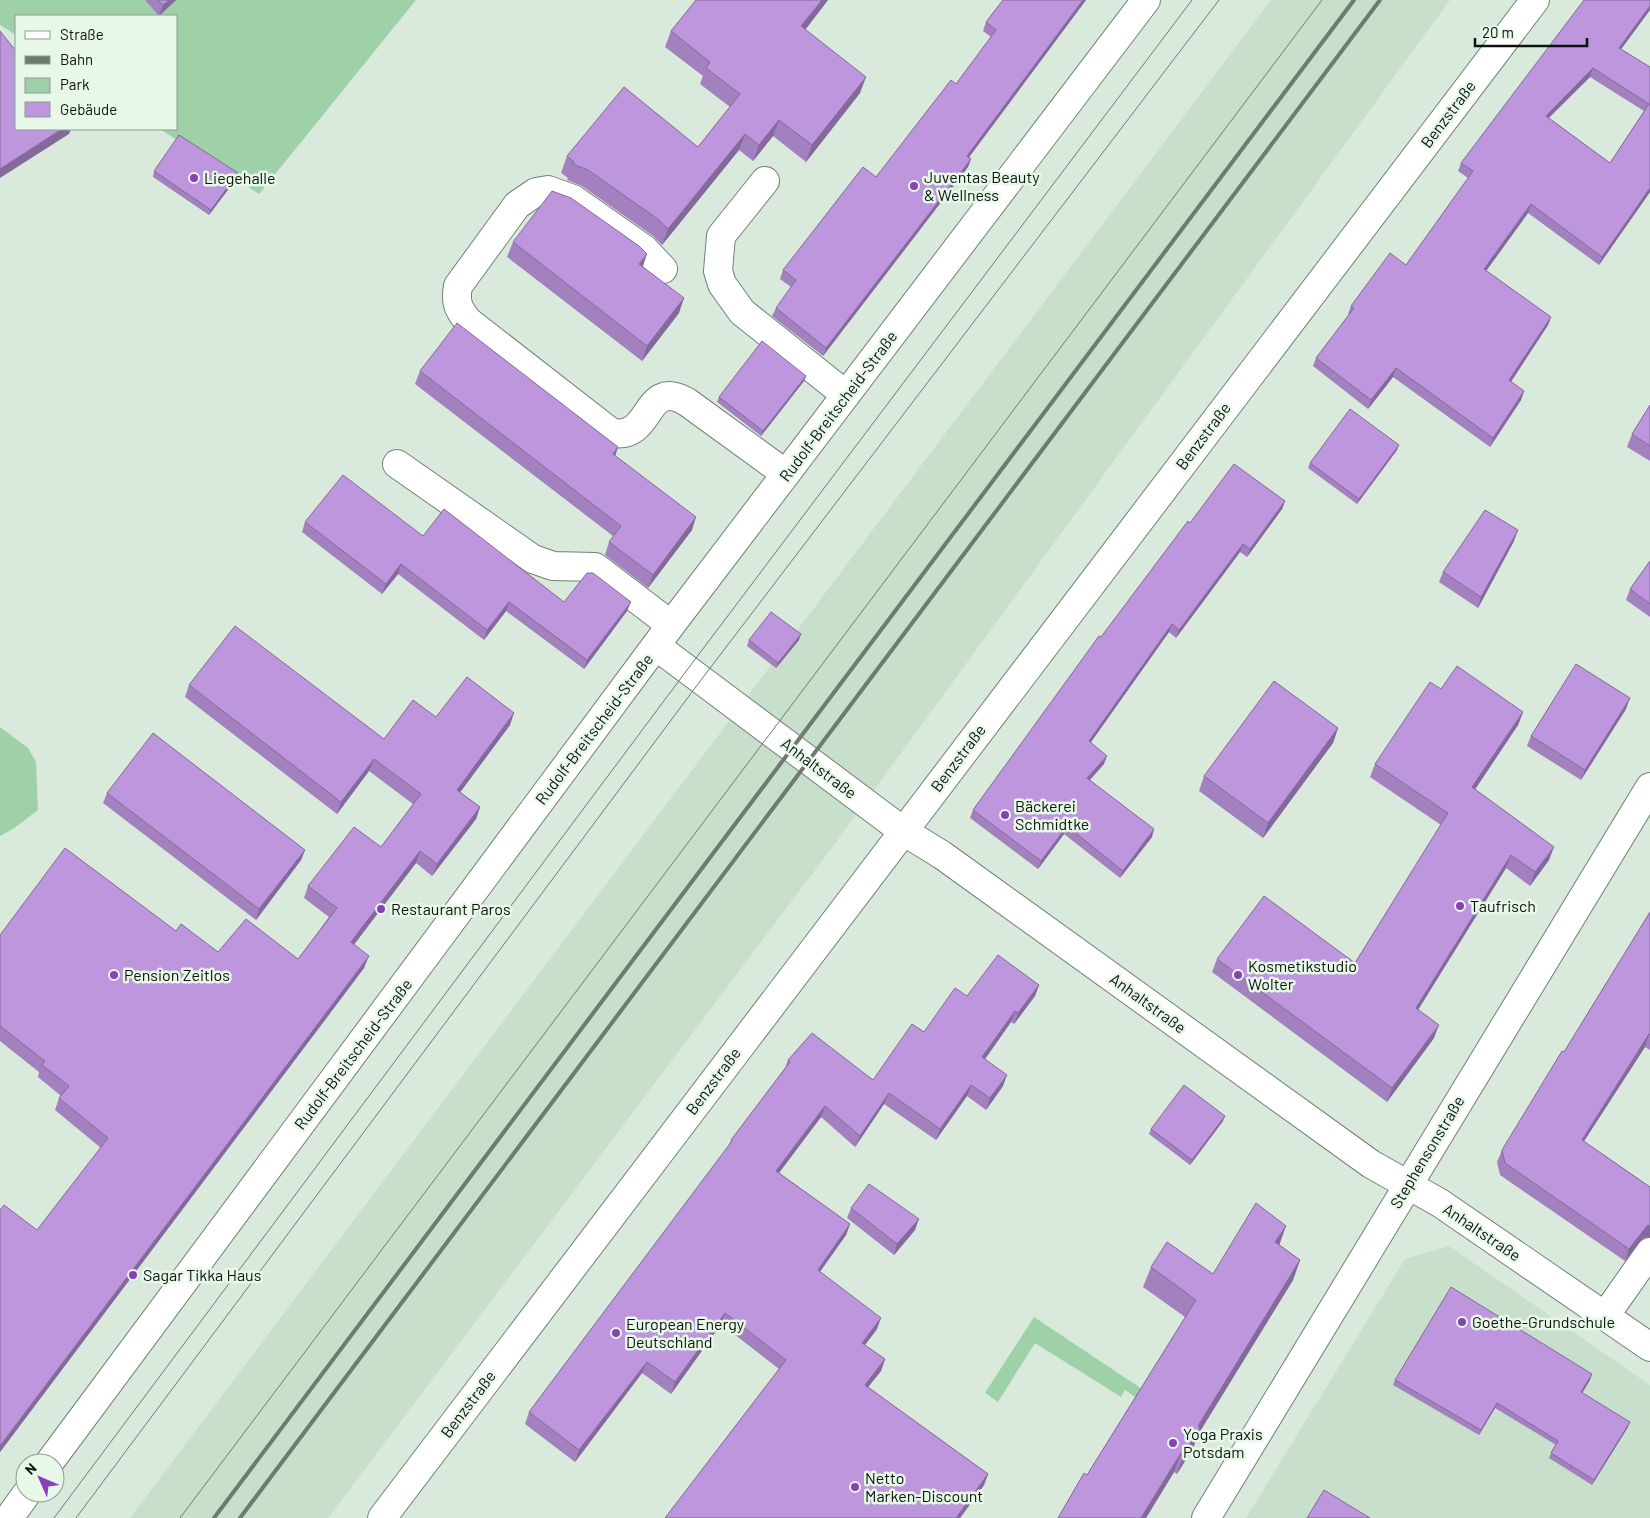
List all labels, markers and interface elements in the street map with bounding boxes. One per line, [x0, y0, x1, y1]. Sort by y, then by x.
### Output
legend [15, 15, 178, 130]
scale bar [1475, 15, 1588, 47]
text: 20 m [1482, 23, 1514, 41]
text: Straße [60, 25, 104, 43]
text: Bahn [60, 50, 93, 68]
text: Park [60, 75, 90, 93]
street label: Benzstraße [1416, 76, 1479, 151]
text: Gebäude [60, 100, 117, 118]
place label: Juventas Beauty & Wellness [924, 167, 1040, 204]
place label: Liegehalle [204, 168, 275, 187]
marker: Liegehalle [188, 172, 200, 184]
marker: Juventas Beauty & Wellness [908, 180, 920, 192]
street label: Rudolf-Breitscheid-Straße [775, 327, 900, 485]
street label: Benzstraße [1171, 398, 1234, 473]
street label: Rudolf-Breitscheid-Straße [531, 650, 656, 808]
street label: Benzstraße [926, 720, 989, 795]
street label: Anhaltstraße [778, 733, 861, 802]
place label: Bäckerei Schmidtke [1015, 796, 1089, 833]
marker: Bäckerei Schmidtke [999, 809, 1011, 821]
place label: Taufrisch [1470, 896, 1536, 915]
place label: Restaurant Paros [391, 899, 511, 918]
marker: Taufrisch [1454, 900, 1466, 912]
marker: Restaurant Paros [375, 903, 387, 915]
place label: Kosmetikstudio Wolter [1248, 956, 1357, 993]
place label: Pension Zeitlos [124, 965, 230, 984]
marker: Pension Zeitlos [108, 969, 120, 981]
street label: Anhaltstraße [1106, 969, 1190, 1037]
marker: Kosmetikstudio Wolter [1232, 969, 1244, 981]
street label: Rudolf-Breitscheid-Straße [290, 975, 415, 1133]
street label: Benzstraße [681, 1043, 744, 1118]
street label: Stephensonstraße [1385, 1092, 1468, 1211]
street label: Anhaltstraße [1440, 1199, 1525, 1264]
place label: Sagar Tikka Haus [143, 1265, 261, 1284]
marker: Sagar Tikka Haus [127, 1269, 139, 1281]
place label: Goethe-Grundschule [1472, 1312, 1615, 1331]
place label: European Energy Deutschland [626, 1314, 745, 1351]
marker: Goethe-Grundschule [1456, 1316, 1468, 1328]
marker: European Energy Deutschland [610, 1327, 622, 1339]
street label: Benzstraße [436, 1366, 499, 1441]
place label: Yoga Praxis Potsdam [1183, 1424, 1263, 1461]
marker: Yoga Praxis Potsdam [1167, 1437, 1179, 1449]
north arrow [15, 1453, 65, 1503]
text: N [21, 1459, 40, 1478]
place label: Netto Marken-Discount [865, 1468, 983, 1505]
marker: Netto Marken-Discount [849, 1481, 861, 1493]

